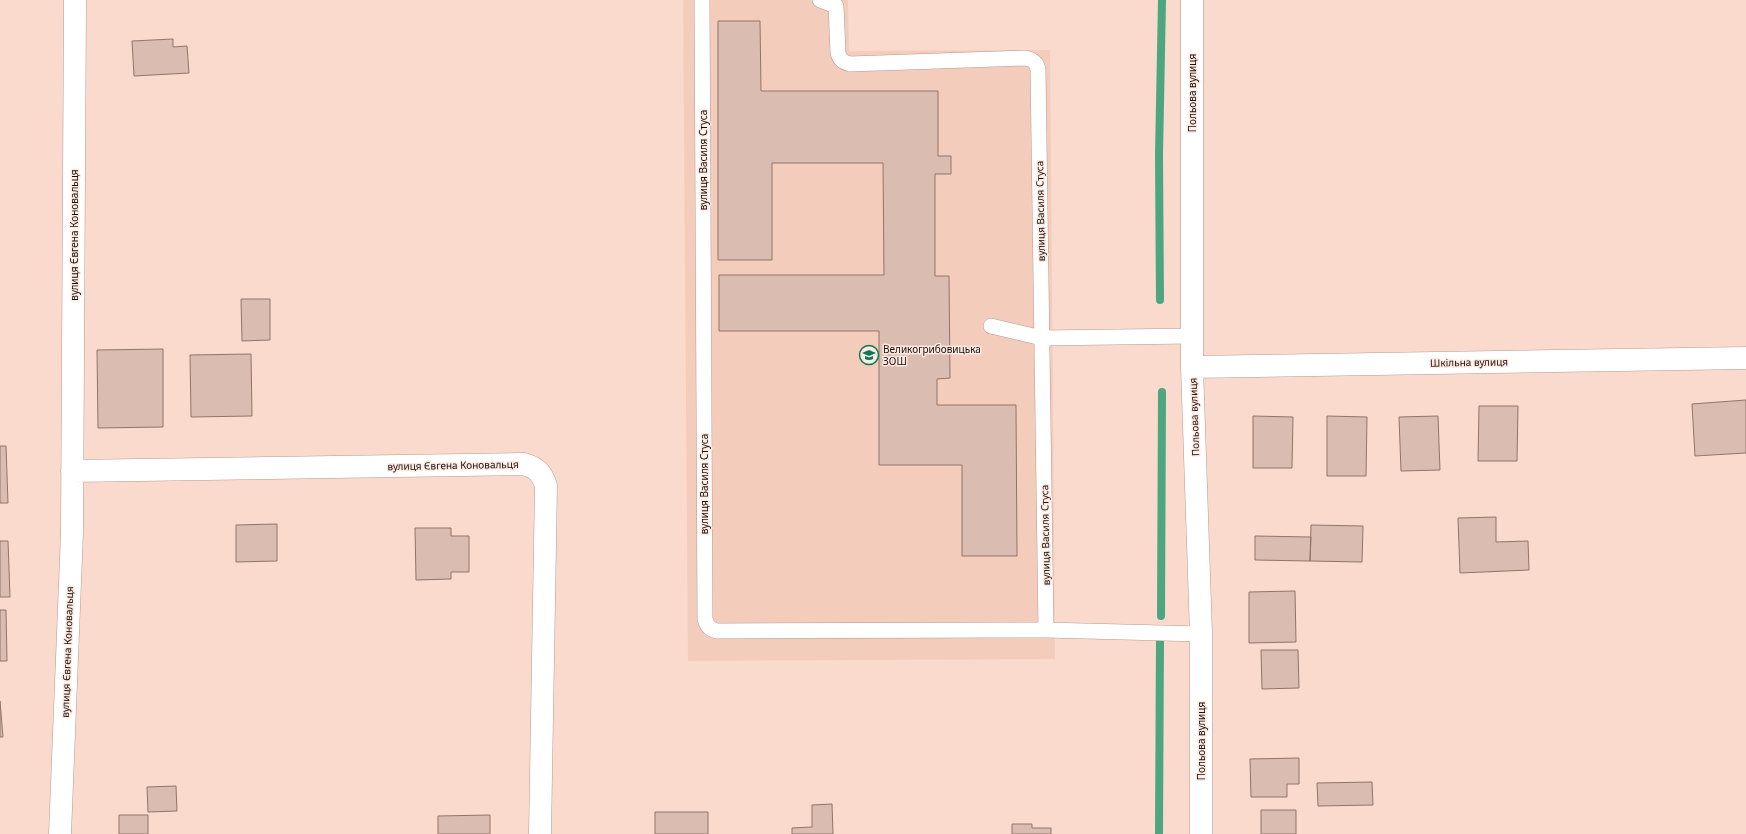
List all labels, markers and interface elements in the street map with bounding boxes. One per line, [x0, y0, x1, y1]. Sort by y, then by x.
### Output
street label: Польова вулиця [1185, 54, 1199, 132]
street label: вулиця Василя Стуса [696, 110, 710, 210]
street label: вулиця Василя Стуса [1032, 161, 1048, 261]
street label: вулиця Євгена Коновальця [67, 169, 81, 301]
place label: Великогрибовицька ЗОШ [883, 342, 981, 368]
school or university icon: Великогрибовицька ЗОШ [858, 344, 880, 366]
street label: Шкільна вулиця [1430, 354, 1508, 370]
street label: Польова вулиця [1186, 378, 1202, 456]
street label: вулиця Василя Стуса [697, 434, 711, 534]
street label: вулиця Євгена Коновальця [387, 457, 519, 473]
street label: вулиця Василя Стуса [1037, 485, 1053, 585]
street label: вулиця Євгена Коновальця [58, 586, 76, 718]
street label: Польова вулиця [1194, 702, 1208, 780]

